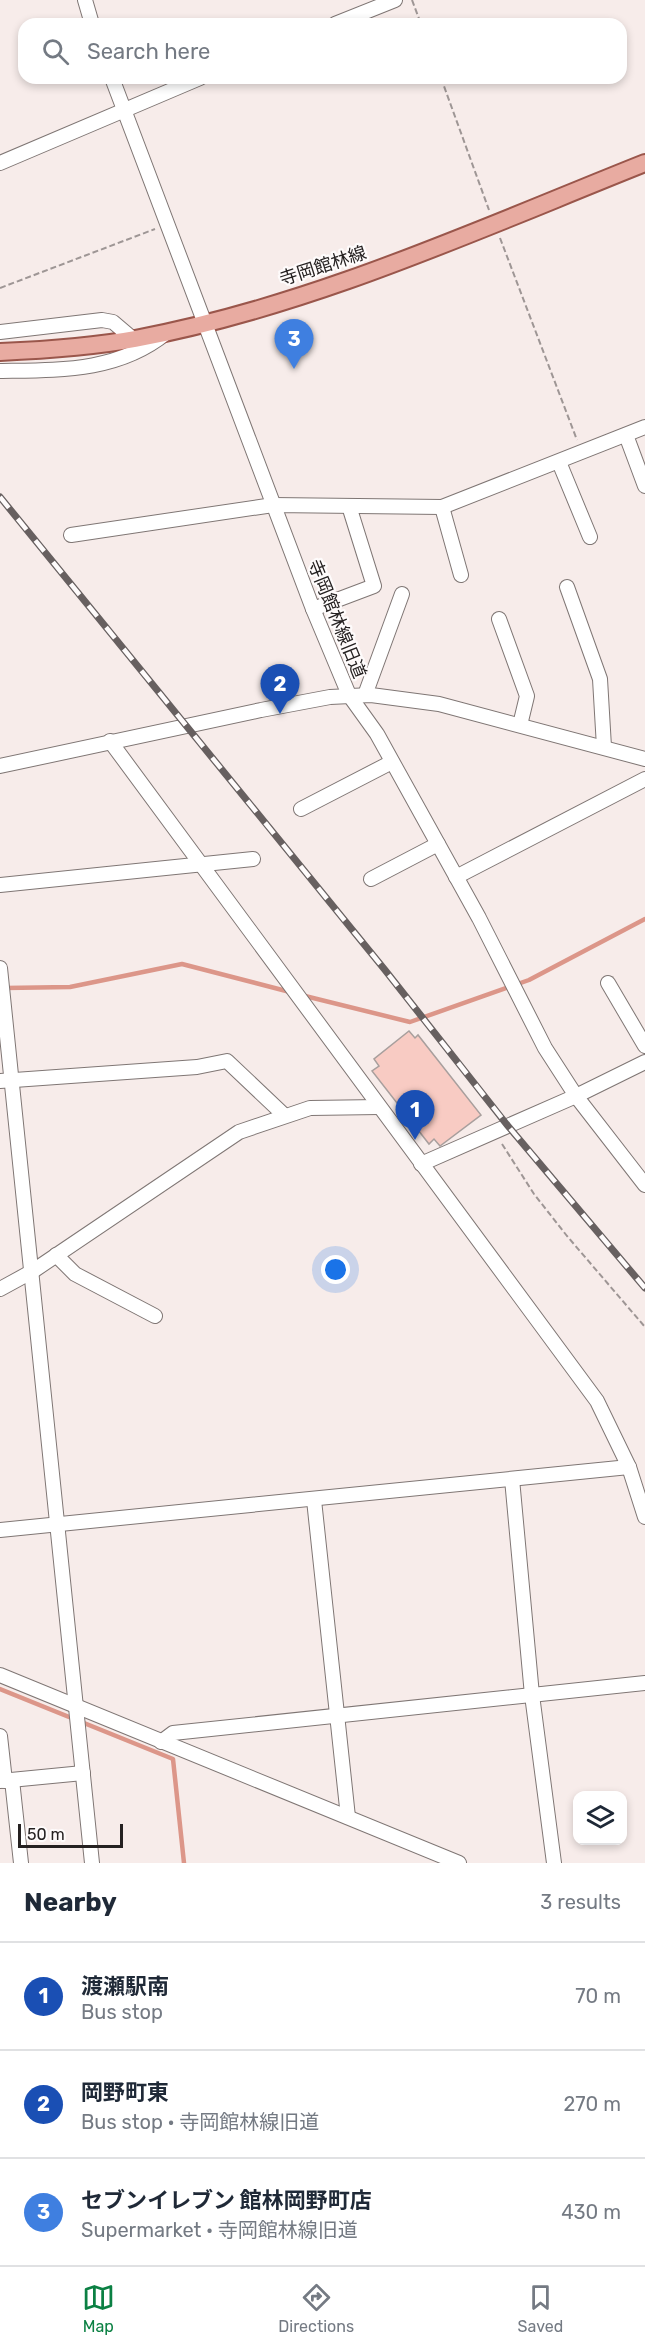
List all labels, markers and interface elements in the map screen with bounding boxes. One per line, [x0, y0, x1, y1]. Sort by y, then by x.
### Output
search box [18, 18, 627, 84]
icon: search [39, 35, 72, 68]
text: Search here [87, 38, 210, 65]
street label: 寺岡館林線 [277, 242, 369, 290]
pin: 3 [274, 320, 314, 369]
street label: 寺岡館林線旧道 [303, 556, 371, 682]
pin: 2 [260, 664, 300, 714]
pin: 1 [396, 1090, 434, 1140]
your location [321, 1255, 350, 1284]
map controls [573, 1791, 627, 1845]
button: layers [573, 1791, 627, 1845]
scale bar [18, 1821, 123, 1848]
text: 50 m [27, 1825, 65, 1844]
text: Nearby [24, 1887, 117, 1918]
text: 3 results [540, 1890, 621, 1914]
text: 渡瀬駅南 [81, 1973, 169, 2000]
text: 1 [39, 1984, 48, 2008]
text: 70 m [575, 1984, 621, 2008]
text: Bus stop [81, 2000, 163, 2024]
text: 岡野町東 [81, 2079, 169, 2106]
text: 2 [37, 2092, 50, 2116]
text: 270 m [564, 2092, 621, 2116]
text: Bus stop · 寺岡館林線旧道 [81, 2110, 319, 2134]
text: セブンイレブン 館林岡野町店 [81, 2187, 372, 2214]
text: 3 [37, 2200, 50, 2224]
text: 430 m [561, 2200, 621, 2224]
text: Supermarket · 寺岡館林線旧道 [81, 2218, 358, 2242]
tab: Map [82, 2281, 115, 2336]
tab: Directions [278, 2281, 354, 2336]
tab: Saved [518, 2281, 563, 2336]

